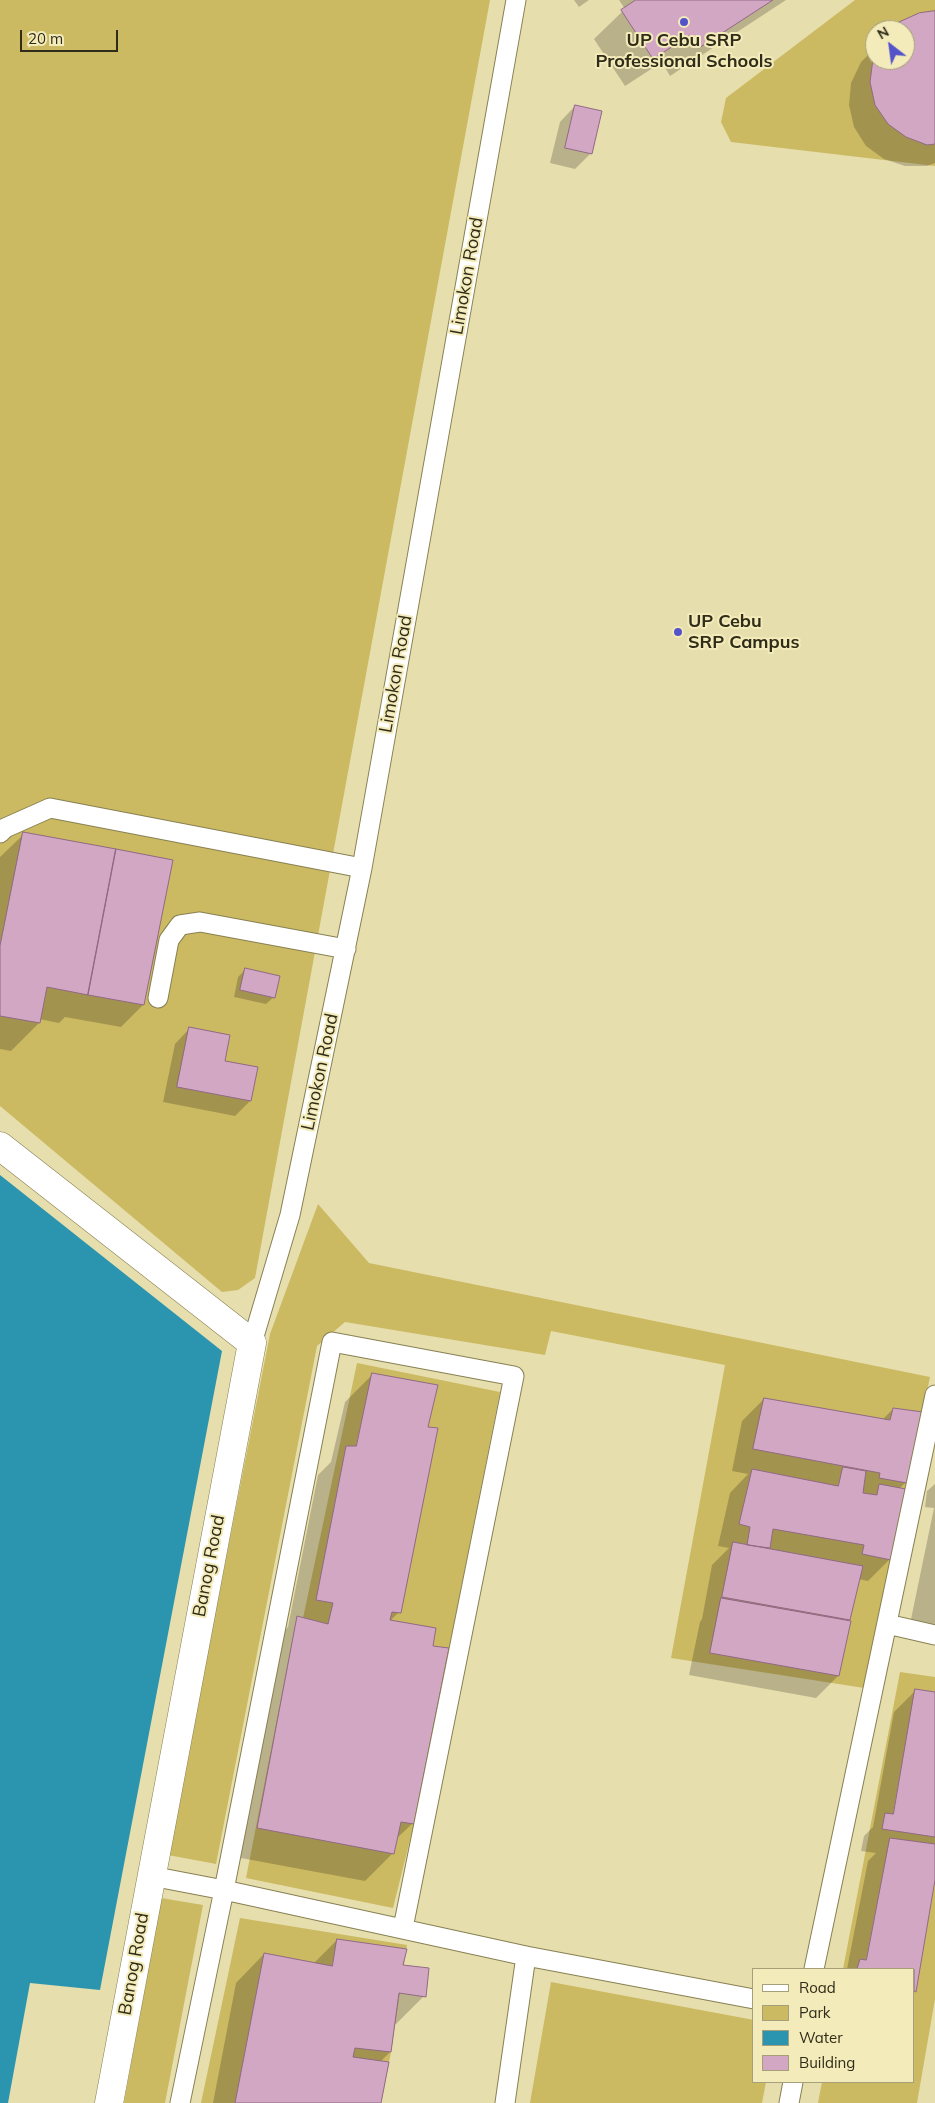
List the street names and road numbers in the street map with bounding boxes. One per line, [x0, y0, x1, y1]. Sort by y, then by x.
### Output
street label: Limokon Road [446, 216, 488, 336]
street label: Limokon Road [375, 614, 417, 734]
street label: Limokon Road [297, 1012, 343, 1132]
street label: Banog Road [189, 1513, 229, 1619]
street label: Banog Road [114, 1911, 154, 2017]

